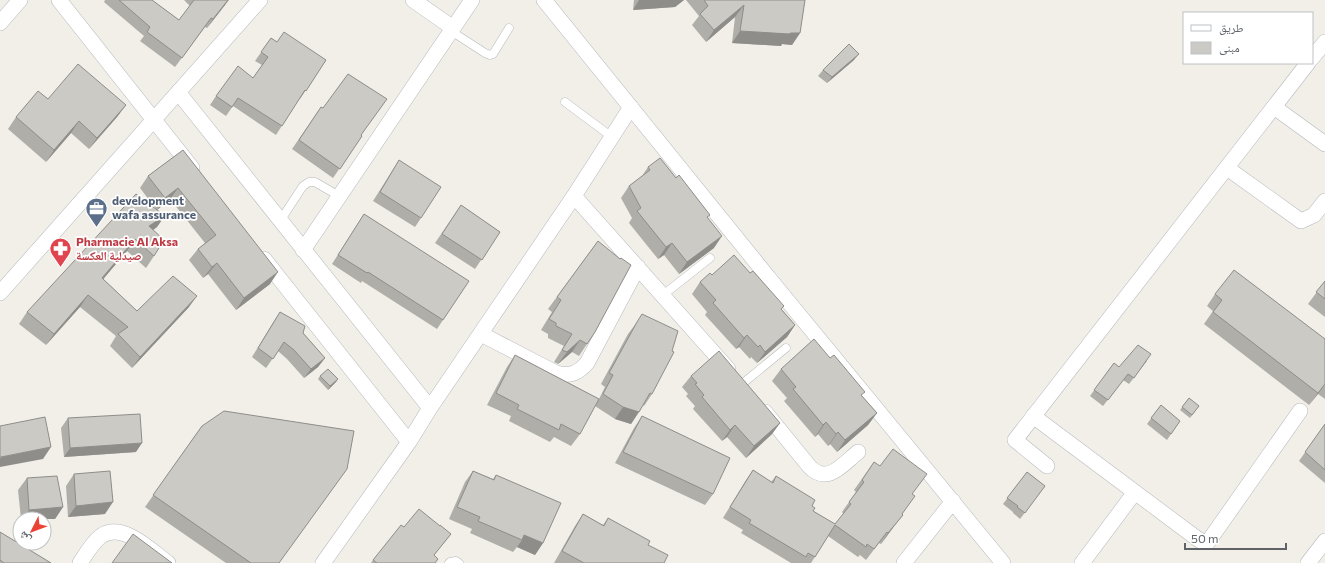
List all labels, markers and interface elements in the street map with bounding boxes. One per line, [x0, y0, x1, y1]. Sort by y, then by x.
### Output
legend [1183, 12, 1313, 64]
text: طريق [1219, 20, 1244, 35]
text: مبنى [1219, 40, 1240, 55]
place label: development wafa assurance [112, 193, 196, 221]
office icon: development wafa assurance [83, 195, 109, 228]
place label: Pharmacie Al Aksa صيدلية العكسة [76, 234, 178, 263]
pharmacy icon: Pharmacie Al Aksa صيدلية العكسة [48, 236, 74, 269]
north arrow [12, 511, 52, 551]
scale bar [1185, 525, 1286, 551]
text: ش [15, 528, 34, 547]
text: 50 m [1191, 531, 1219, 545]

